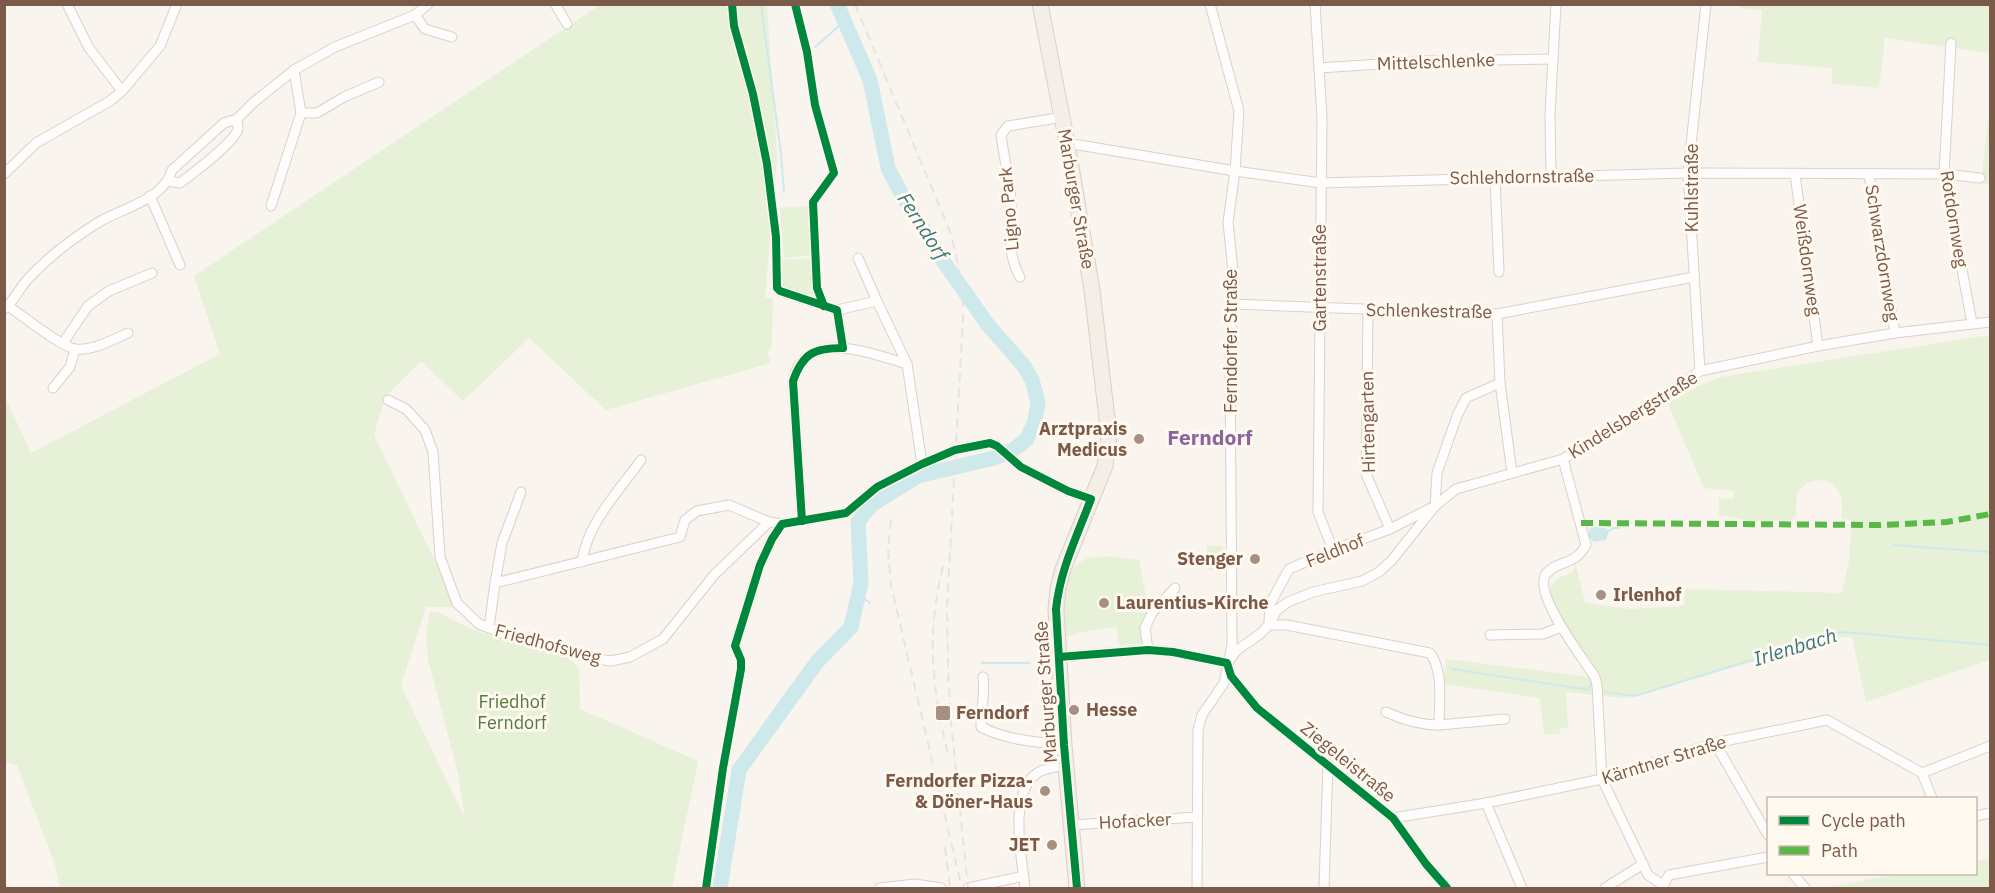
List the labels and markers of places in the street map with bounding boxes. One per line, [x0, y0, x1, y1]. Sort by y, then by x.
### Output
place label: Arztpraxis Medicus [1039, 417, 1127, 461]
marker: Arztpraxis Medicus [1132, 432, 1146, 446]
place label: Stenger [1177, 547, 1243, 570]
marker: Stenger [1248, 552, 1262, 566]
place label: Irlenhof [1613, 583, 1682, 606]
marker: Irlenhof [1594, 588, 1608, 602]
place label: Laurentius-Kirche [1116, 591, 1269, 614]
marker: Laurentius-Kirche [1097, 596, 1111, 610]
place label: Hesse [1086, 698, 1137, 721]
place label: Ferndorf [956, 701, 1030, 724]
marker: Hesse [1067, 703, 1081, 717]
marker: Ferndorf [934, 704, 952, 722]
place label: Ferndorfer Pizza- & Döner-Haus [885, 769, 1033, 813]
marker: Ferndorfer Pizza- & Döner-Haus [1038, 784, 1052, 798]
place label: JET [1009, 833, 1040, 856]
marker: JET [1045, 838, 1059, 852]

